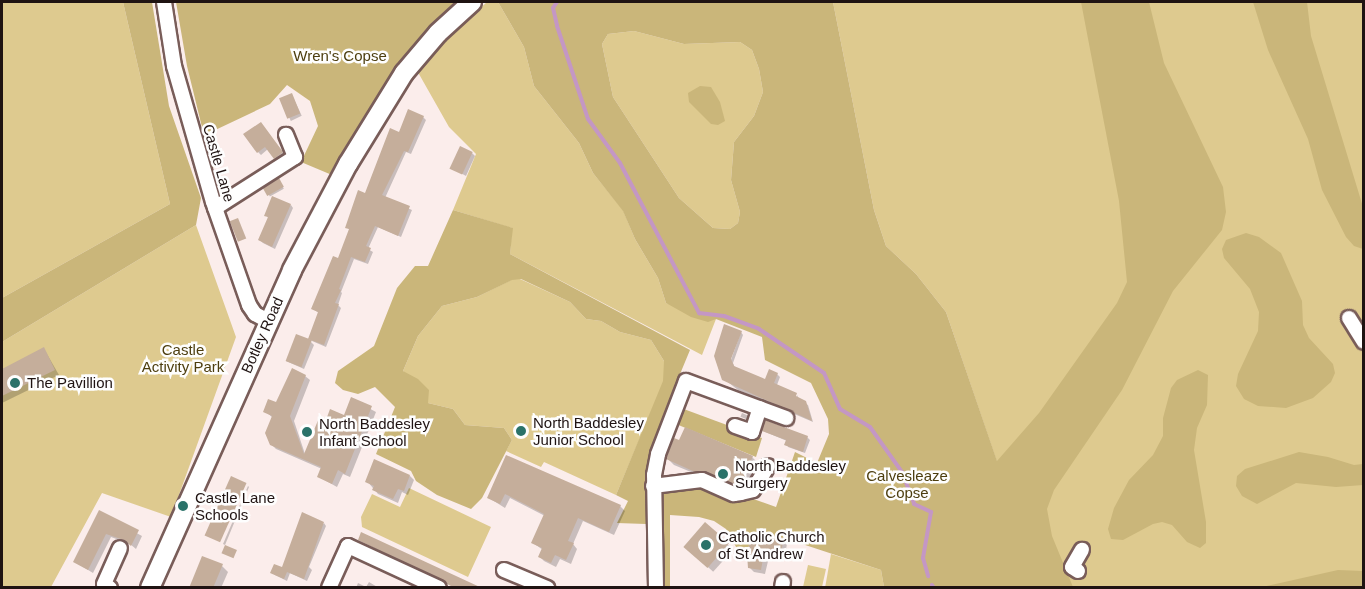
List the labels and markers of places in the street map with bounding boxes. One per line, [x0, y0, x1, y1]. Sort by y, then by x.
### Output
place label: The Pavillion [27, 374, 113, 392]
marker: The Pavillion [8, 376, 22, 390]
place label: North Baddesley Junior School [533, 413, 644, 448]
place label: North Baddesley Infant School [319, 414, 430, 449]
marker: North Baddesley Junior School [514, 424, 528, 438]
marker: North Baddesley Infant School [300, 425, 314, 439]
place label: North Baddesley Surgery [735, 456, 846, 491]
marker: North Baddesley Surgery [716, 467, 730, 481]
place label: Castle Lane Schools [195, 488, 275, 523]
marker: Castle Lane Schools [176, 499, 190, 513]
place label: Catholic Church of St Andrew [718, 527, 825, 562]
marker: Catholic Church of St Andrew [699, 538, 713, 552]

